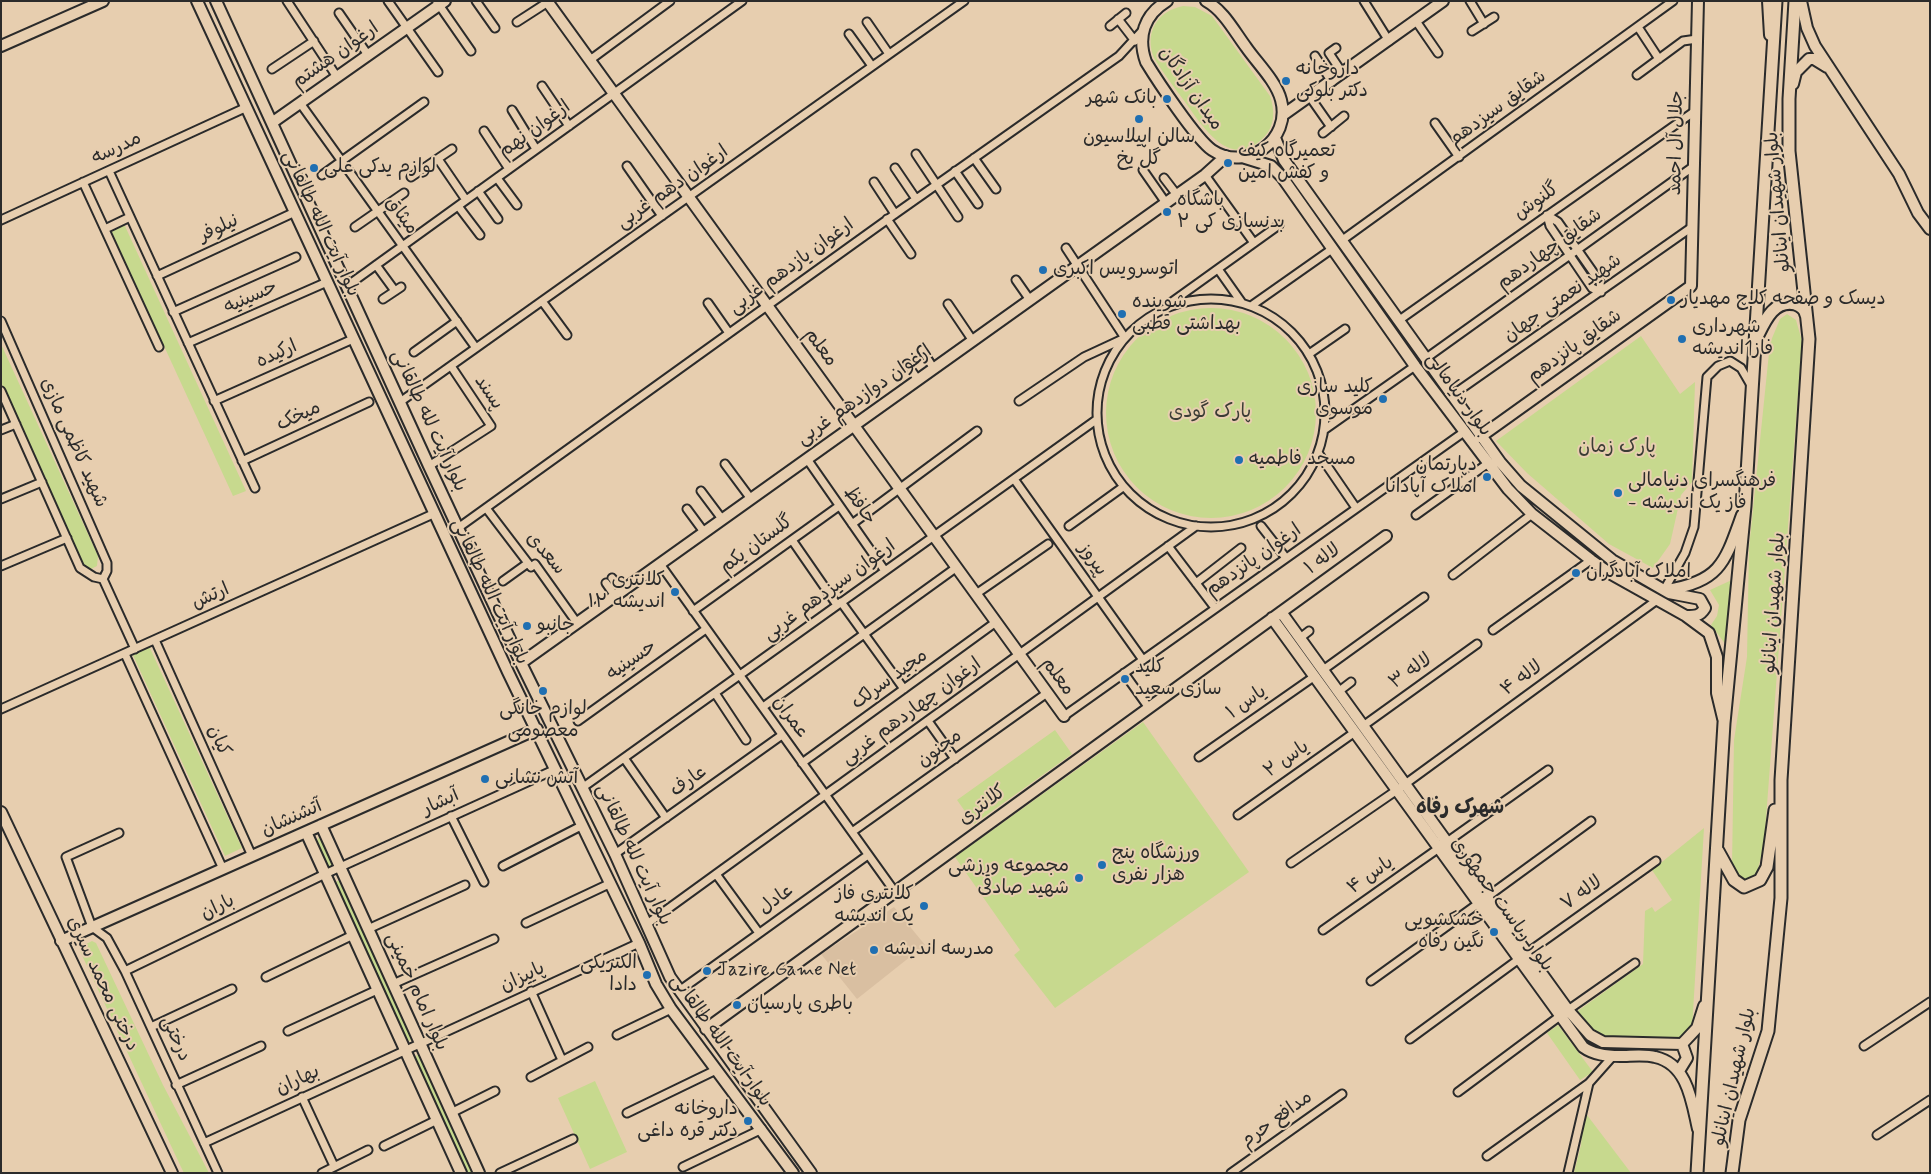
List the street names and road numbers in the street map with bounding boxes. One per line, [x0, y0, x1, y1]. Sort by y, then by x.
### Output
street label: ارغوان هشتم [288, 18, 384, 94]
street label: میدان آزادگان [1153, 43, 1227, 135]
street label: شقایق سیزدهم [1445, 66, 1551, 152]
street label: جلال آل احمد [1665, 90, 1689, 196]
street label: ارغوان نهم [494, 96, 576, 164]
street label: مدرسه [88, 128, 146, 170]
street label: بلوار شهیدان اینانلو [1761, 131, 1797, 273]
street label: ارغوان دهم غربی [613, 141, 733, 235]
street label: بلوار آیت الله طالقانی [276, 147, 364, 301]
street label: گلنوش [1510, 178, 1564, 226]
street label: میثاق [380, 193, 422, 239]
street label: شقایق چهاردهم [1493, 204, 1607, 296]
street label: نیلوفر [196, 210, 242, 248]
street label: ارغوان یازدهم غربی [725, 214, 859, 320]
street label: شهید نعمتی جهان [1500, 250, 1626, 348]
street label: حسینیه [221, 276, 281, 320]
street label: شقایق پانزدهم [1523, 305, 1627, 389]
street label: معلم [799, 324, 841, 372]
street label: ارکیده [253, 336, 301, 374]
street label: ارغوان دوازدهم غربی [793, 341, 937, 451]
street label: بلوار آیت لله طالقانی [385, 346, 471, 496]
street label: بلوار دنیامالی [1420, 349, 1496, 441]
street label: پسند [468, 371, 508, 415]
street label: شهید کاظمی مازی [34, 375, 112, 511]
street label: میخک [273, 397, 325, 437]
street label: حافظ [838, 482, 880, 530]
street label: گلستان یکم [716, 511, 798, 579]
street label: بلوار آیت الله طالقانی [445, 515, 533, 669]
street label: ارغوان پانزدهم [1202, 520, 1306, 602]
street label: سعدی [520, 528, 570, 580]
street label: بلوار شهیدان اینانلو [1759, 532, 1791, 674]
street label: ارغوان سیزدهم غربی [759, 535, 901, 647]
street label: پیروز [1072, 539, 1112, 581]
street label: لاله ۱ [1301, 539, 1345, 581]
street label: ارتش [189, 579, 233, 615]
street label: حسینیه [603, 636, 661, 686]
street label: مجید سرلک [847, 645, 933, 715]
street label: لاله ۳ [1385, 649, 1437, 695]
street label: معلم [1036, 653, 1078, 701]
street label: ارغوان چهاردهم غربی [837, 654, 987, 770]
street label: لاله ۴ [1497, 656, 1547, 702]
street label: یاس ۱ [1222, 681, 1272, 725]
street label: عمران [767, 692, 813, 744]
street label: کیان [201, 722, 235, 760]
street label: مجنون [913, 725, 967, 773]
street label: یاس ۲ [1260, 736, 1314, 784]
street label: عارف [666, 761, 712, 803]
street label: بلوار آیت لله طالقانی [590, 780, 676, 930]
street label: کلانتری [955, 781, 1011, 831]
street label: آبشار [419, 785, 463, 821]
street label: آتشنشان [258, 795, 326, 843]
street label: بلوار ریاست جمهوری [1445, 833, 1557, 977]
street label: یاس ۴ [1343, 852, 1399, 900]
street label: لاله ۷ [1557, 872, 1607, 916]
street label: عادل [755, 879, 799, 921]
street label: باران [197, 890, 239, 926]
street label: درختی محمد سیری [61, 913, 143, 1055]
street label: بلوار امام خمینی [380, 930, 452, 1054]
street label: پاییزان [497, 958, 549, 998]
street label: بلوار آیت الله طالقانی [664, 970, 776, 1112]
street label: بلوار شهیدان اینانلو [1708, 1006, 1762, 1148]
street label: درختی [155, 1013, 195, 1065]
street label: بهاران [272, 1061, 324, 1101]
street label: مدافع حرم [1237, 1086, 1317, 1154]

